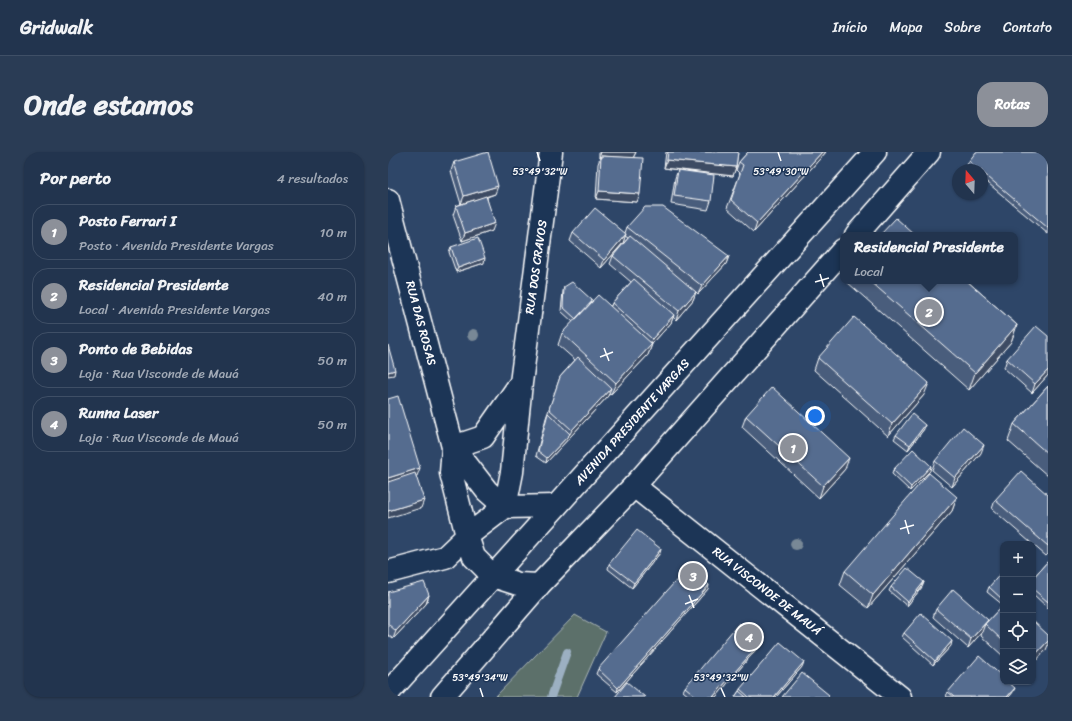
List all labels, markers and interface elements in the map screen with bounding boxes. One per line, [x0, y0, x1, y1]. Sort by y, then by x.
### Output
text: Gridwalk [20, 11, 93, 44]
text: Início [833, 15, 867, 40]
text: Mapa [889, 15, 922, 40]
text: Sobre [944, 15, 981, 40]
text: Contato [1003, 15, 1052, 40]
text: Onde estamos [24, 80, 193, 129]
button: Rotas [977, 82, 1048, 127]
text: Por perto [40, 163, 111, 193]
text: 53°49'32"W [512, 163, 568, 181]
text: 53°49'30"W [753, 163, 809, 181]
north arrow [952, 164, 988, 200]
text: 4 resultados [277, 167, 348, 190]
text: Posto Ferrari I [79, 208, 176, 234]
street label: RUA DOS CRAVOS [518, 218, 554, 316]
text: 1 [51, 221, 57, 244]
text: 10 m [320, 221, 347, 244]
popup [840, 232, 1018, 284]
text: Posto · Avenida Presidente Vargas [79, 234, 274, 257]
text: Residencial Presidente [854, 234, 1004, 260]
text: Local [854, 260, 884, 283]
text: Residencial Presidente [79, 272, 229, 298]
street label: RUA DAS ROSAS [399, 278, 443, 368]
text: 2 [50, 285, 58, 308]
text: 40 m [317, 285, 347, 308]
pin: 2 [916, 297, 942, 327]
text: Local · Avenida Presidente Vargas [79, 298, 270, 321]
text: Ponto de Bebidas [79, 336, 192, 362]
text: 3 [50, 349, 58, 372]
text: 50 m [317, 349, 347, 372]
street label: AVENIDA PRESIDENTE VARGAS [568, 353, 696, 491]
text: Loja · Rua Visconde de Mauá [79, 362, 239, 385]
text: Runna Laser [79, 400, 158, 426]
your location [805, 406, 825, 426]
text: 4 [50, 413, 58, 436]
text: 50 m [317, 413, 347, 436]
text: Loja · Rua Visconde de Mauá [79, 426, 239, 449]
pin: 1 [780, 433, 806, 463]
street label: RUA VISCONDE DE MAUÁ [707, 541, 828, 642]
map controls [1000, 541, 1036, 685]
button: + [1000, 541, 1036, 577]
pin: 3 [680, 561, 706, 591]
button: − [1000, 577, 1036, 613]
button: locate [1000, 613, 1036, 649]
pin: 4 [736, 622, 762, 652]
button: layers [1000, 649, 1036, 685]
text: 53°49'34"W [452, 669, 508, 687]
text: 53°49'32"W [693, 669, 749, 687]

